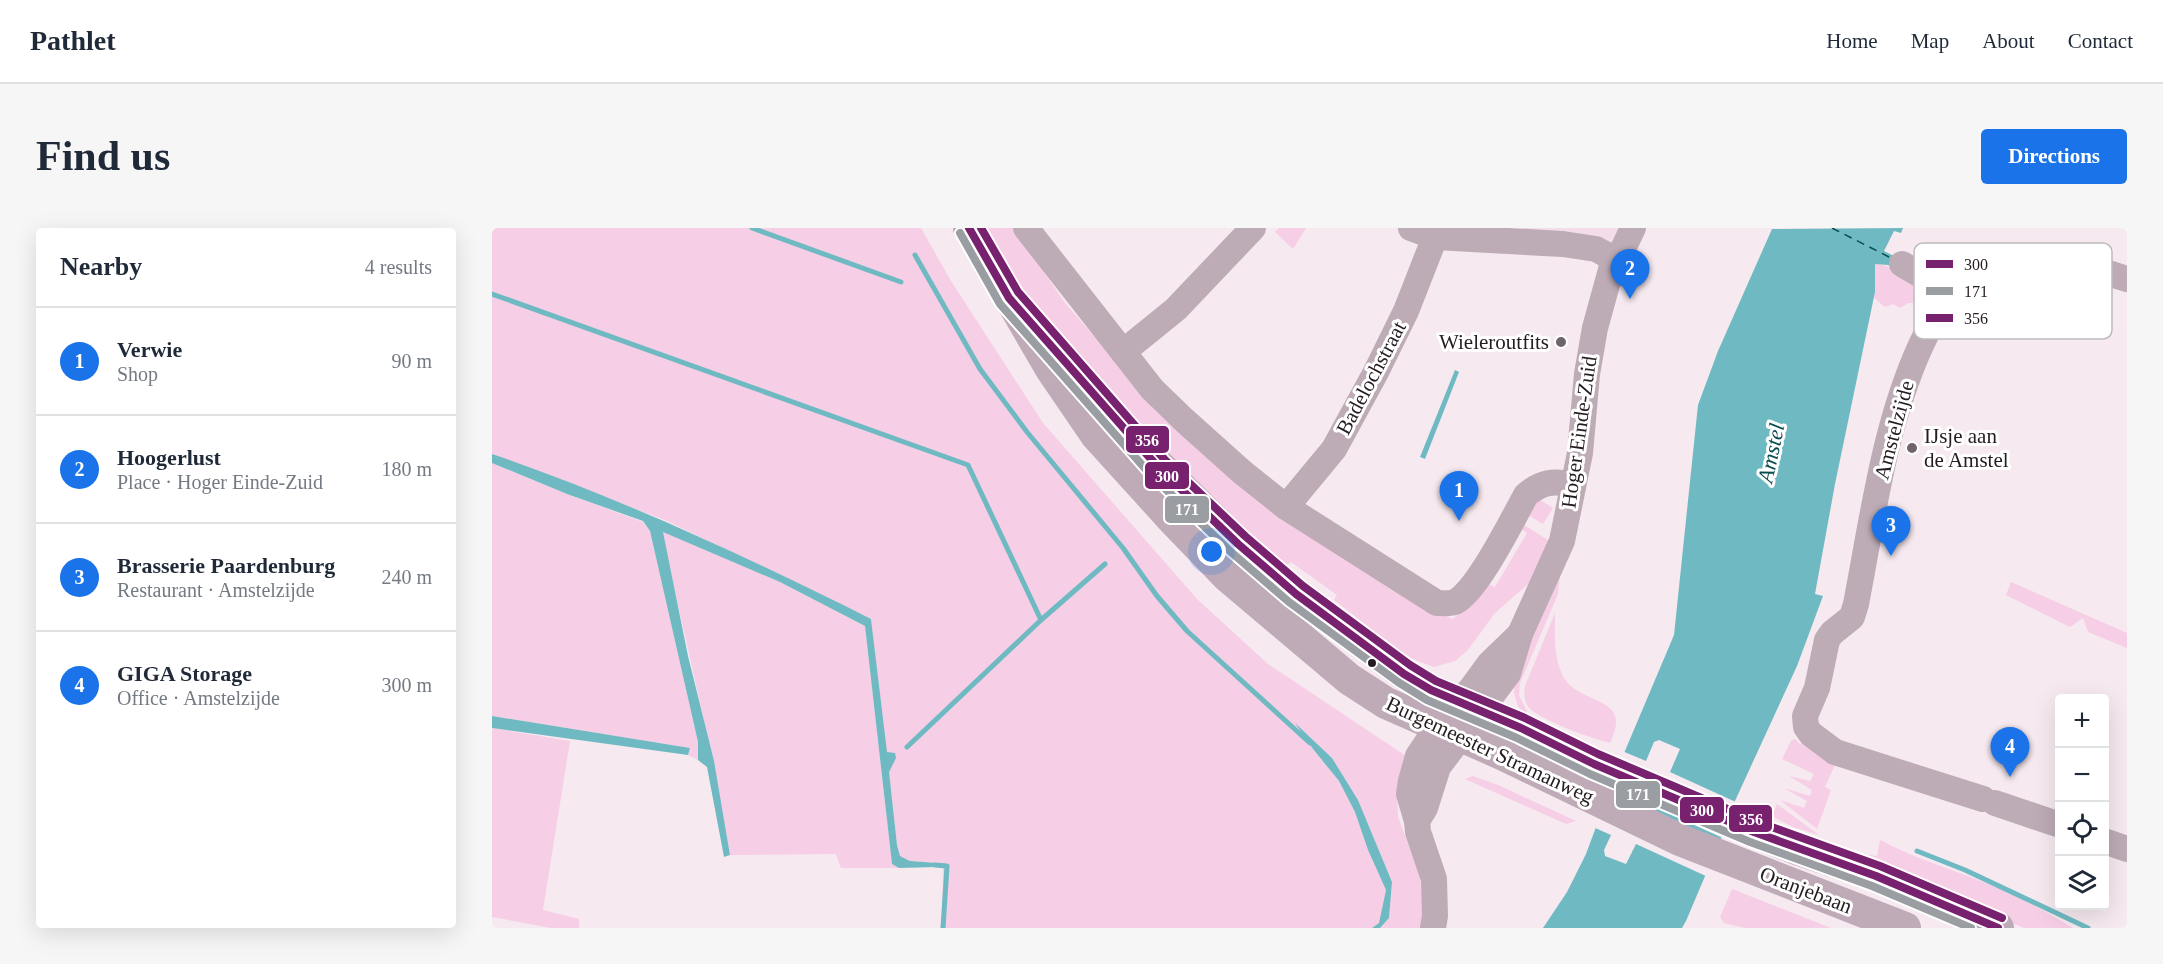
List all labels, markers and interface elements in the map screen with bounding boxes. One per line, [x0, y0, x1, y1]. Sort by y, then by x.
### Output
text: Pathlet [30, 25, 116, 56]
text: Home [1826, 29, 1878, 53]
text: Map [1911, 29, 1949, 53]
text: About [1982, 29, 2035, 53]
text: Contact [2068, 29, 2133, 53]
button: Directions [1981, 129, 2127, 184]
text: Find us [36, 133, 170, 179]
legend [1914, 243, 2112, 339]
pin: 2 [1610, 250, 1650, 299]
text: Nearby [60, 252, 142, 281]
text: 4 results [365, 256, 432, 278]
text: 300 [1964, 256, 1988, 273]
text: 171 [1964, 283, 1988, 300]
text: 356 [1964, 310, 1988, 327]
street label: Badelochstraat [1331, 317, 1411, 439]
place label: Wieleroutfits [1439, 330, 1549, 354]
marker: Wieleroutfits [1554, 335, 1568, 349]
text: Verwie [117, 337, 182, 362]
text: 1 [75, 350, 85, 372]
text: 90 m [391, 350, 432, 372]
street label: Hoger Einde-Zuid [1556, 354, 1602, 510]
text: Shop [117, 363, 158, 385]
street label: Amstelzijde [1869, 378, 1919, 482]
water label: Amstel [1752, 421, 1789, 487]
place label: IJsje aan de Amstel [1924, 424, 2009, 472]
line badge: 356 [1125, 425, 1170, 454]
text: 356 [1135, 432, 1159, 449]
marker: IJsje aan de Amstel [1905, 441, 1919, 455]
text: Hoogerlust [117, 445, 221, 470]
text: 2 [75, 458, 85, 480]
text: 180 m [381, 458, 432, 480]
line badge: 300 [1144, 461, 1190, 490]
text: 300 [1155, 468, 1179, 485]
text: Place · Hoger Einde-Zuid [117, 471, 323, 493]
pin: 1 [1440, 472, 1478, 521]
line badge: 171 [1164, 495, 1210, 524]
text: 171 [1175, 501, 1199, 518]
pin: 3 [1872, 506, 1910, 556]
your location [1197, 537, 1226, 566]
text: Brasserie Paardenburg [117, 553, 335, 578]
text: 3 [75, 566, 85, 588]
text: 240 m [381, 566, 432, 588]
text: Restaurant · Amstelzijde [117, 579, 315, 601]
unlabelled marker [1366, 657, 1378, 669]
text: GIGA Storage [117, 661, 252, 686]
text: 4 [75, 674, 85, 696]
text: 300 m [381, 674, 432, 696]
text: Office · Amstelzijde [117, 687, 280, 709]
street label: Burgemeester Stramanweg [1382, 691, 1598, 809]
map controls [2055, 694, 2109, 910]
button: + [2055, 694, 2109, 748]
pin: 4 [1990, 728, 2030, 777]
button: − [2055, 748, 2109, 802]
line badge: 171 [1615, 780, 1661, 809]
text: 171 [1626, 786, 1650, 803]
line badge: 300 [1679, 796, 1725, 824]
text: 300 [1690, 802, 1714, 819]
button: locate [2055, 802, 2109, 856]
line badge: 356 [1728, 804, 1773, 833]
text: 356 [1739, 811, 1763, 828]
button: layers [2055, 856, 2109, 910]
street label: Oranjebaan [1757, 861, 1856, 919]

